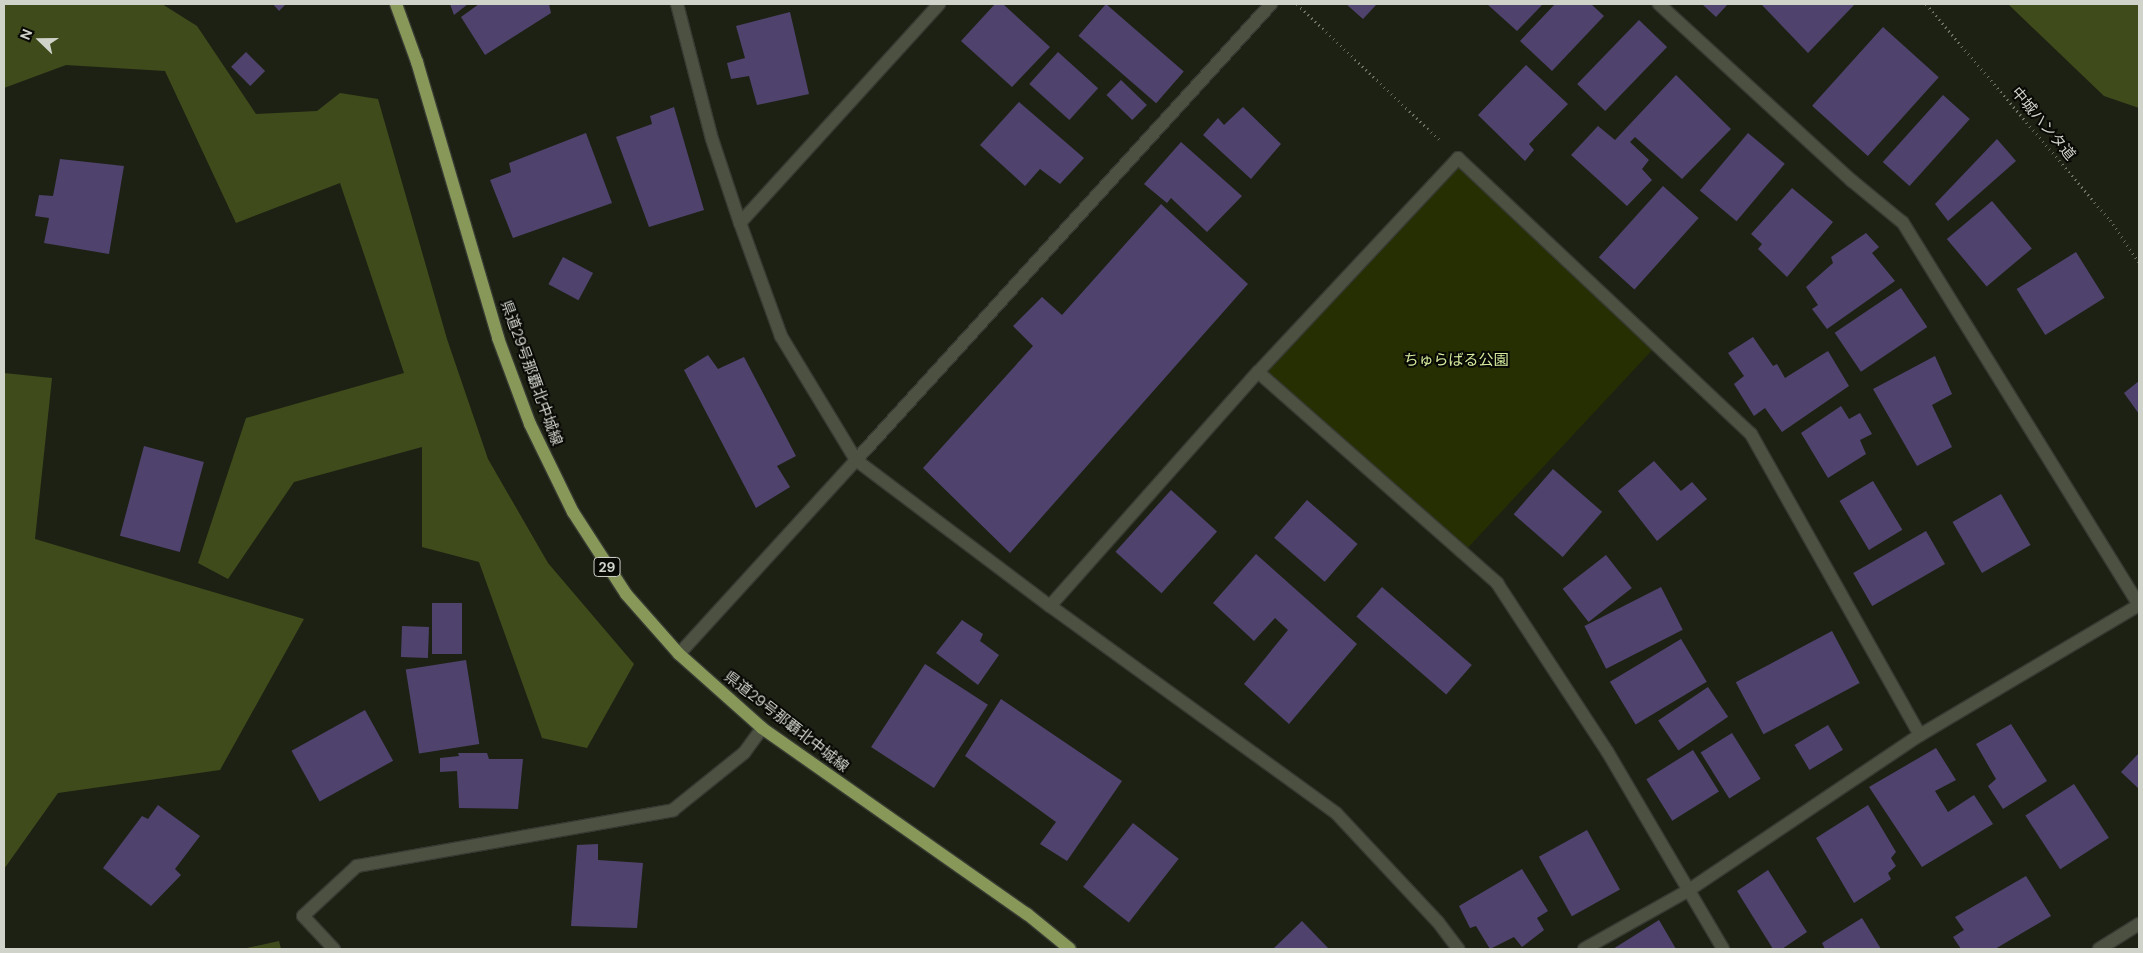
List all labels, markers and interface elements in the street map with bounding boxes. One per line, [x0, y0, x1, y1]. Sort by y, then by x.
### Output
north arrow [15, 15, 65, 65]
text: N [16, 26, 36, 42]
street label: 中城ハンタ道 [2007, 84, 2079, 164]
street label: 県道29号那覇北中城線 [496, 298, 566, 448]
park label: ちゅらばる公園 [1404, 352, 1508, 370]
road number: 29 [593, 556, 621, 578]
street label: 県道29号那覇北中城線 [720, 668, 852, 776]

